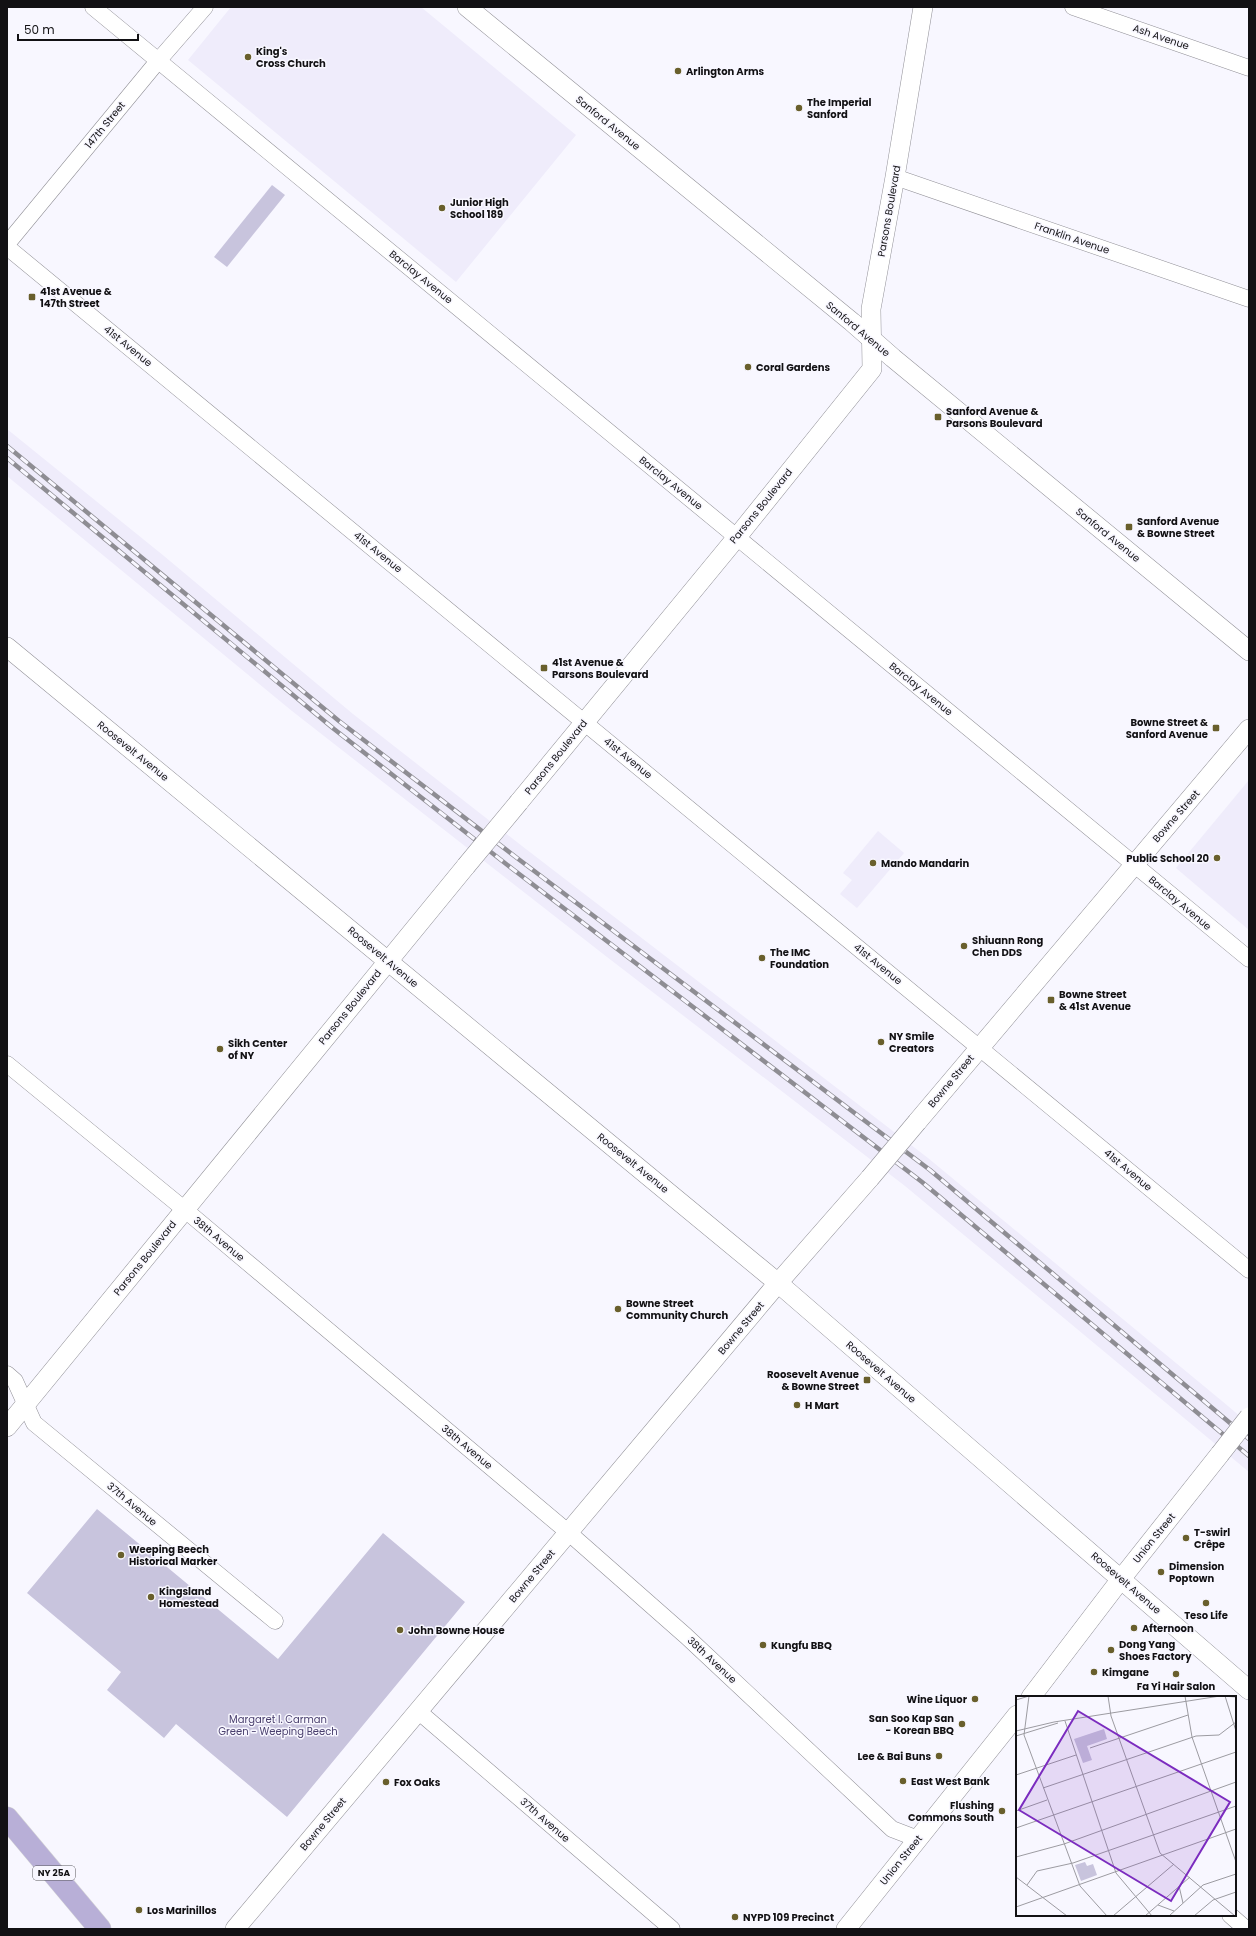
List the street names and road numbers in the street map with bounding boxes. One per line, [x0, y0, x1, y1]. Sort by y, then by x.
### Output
street label: Ash Avenue [1131, 20, 1191, 54]
street label: Sanford Avenue [572, 92, 644, 154]
street label: 147th Street [81, 98, 129, 152]
street label: Parsons Boulevard [874, 164, 904, 258]
street label: Franklin Avenue [1032, 218, 1112, 258]
street label: Barclay Avenue [386, 247, 456, 307]
street label: Sanford Avenue [823, 298, 893, 360]
street label: 41st Avenue [101, 322, 155, 370]
street label: Barclay Avenue [636, 453, 706, 513]
street label: Parsons Boulevard [726, 465, 796, 547]
street label: Sanford Avenue [1072, 504, 1144, 566]
street label: 41st Avenue [351, 528, 405, 576]
street label: Barclay Avenue [886, 659, 956, 719]
street label: Parsons Boulevard [521, 716, 591, 798]
street label: Roosevelt Avenue [94, 717, 172, 785]
street label: 41st Avenue [601, 734, 655, 782]
street label: Bowne Street [1149, 786, 1203, 846]
street label: Barclay Avenue [1145, 872, 1215, 934]
street label: Roosevelt Avenue [344, 923, 422, 991]
street label: 41st Avenue [851, 940, 905, 988]
street label: Parsons Boulevard [315, 966, 385, 1048]
street label: Bowne Street [924, 1051, 978, 1111]
street label: Roosevelt Avenue [594, 1129, 672, 1197]
street label: 41st Avenue [1101, 1145, 1155, 1195]
street label: 38th Avenue [190, 1213, 248, 1265]
street label: Parsons Boulevard [110, 1217, 180, 1299]
street label: Bowne Street [714, 1298, 768, 1358]
street label: Roosevelt Avenue [843, 1337, 919, 1407]
street label: 38th Avenue [438, 1421, 496, 1473]
street label: 37th Avenue [104, 1478, 160, 1530]
street label: Union Street [1129, 1510, 1179, 1566]
street label: Bowne Street [505, 1546, 559, 1606]
street label: Roosevelt Avenue [1088, 1548, 1164, 1618]
street label: 38th Avenue [684, 1633, 740, 1687]
street label: Bowne Street [296, 1794, 350, 1854]
street label: 37th Avenue [517, 1794, 573, 1846]
street label: Union Street [876, 1832, 926, 1888]
road number: NY 25A [33, 1866, 75, 1880]

